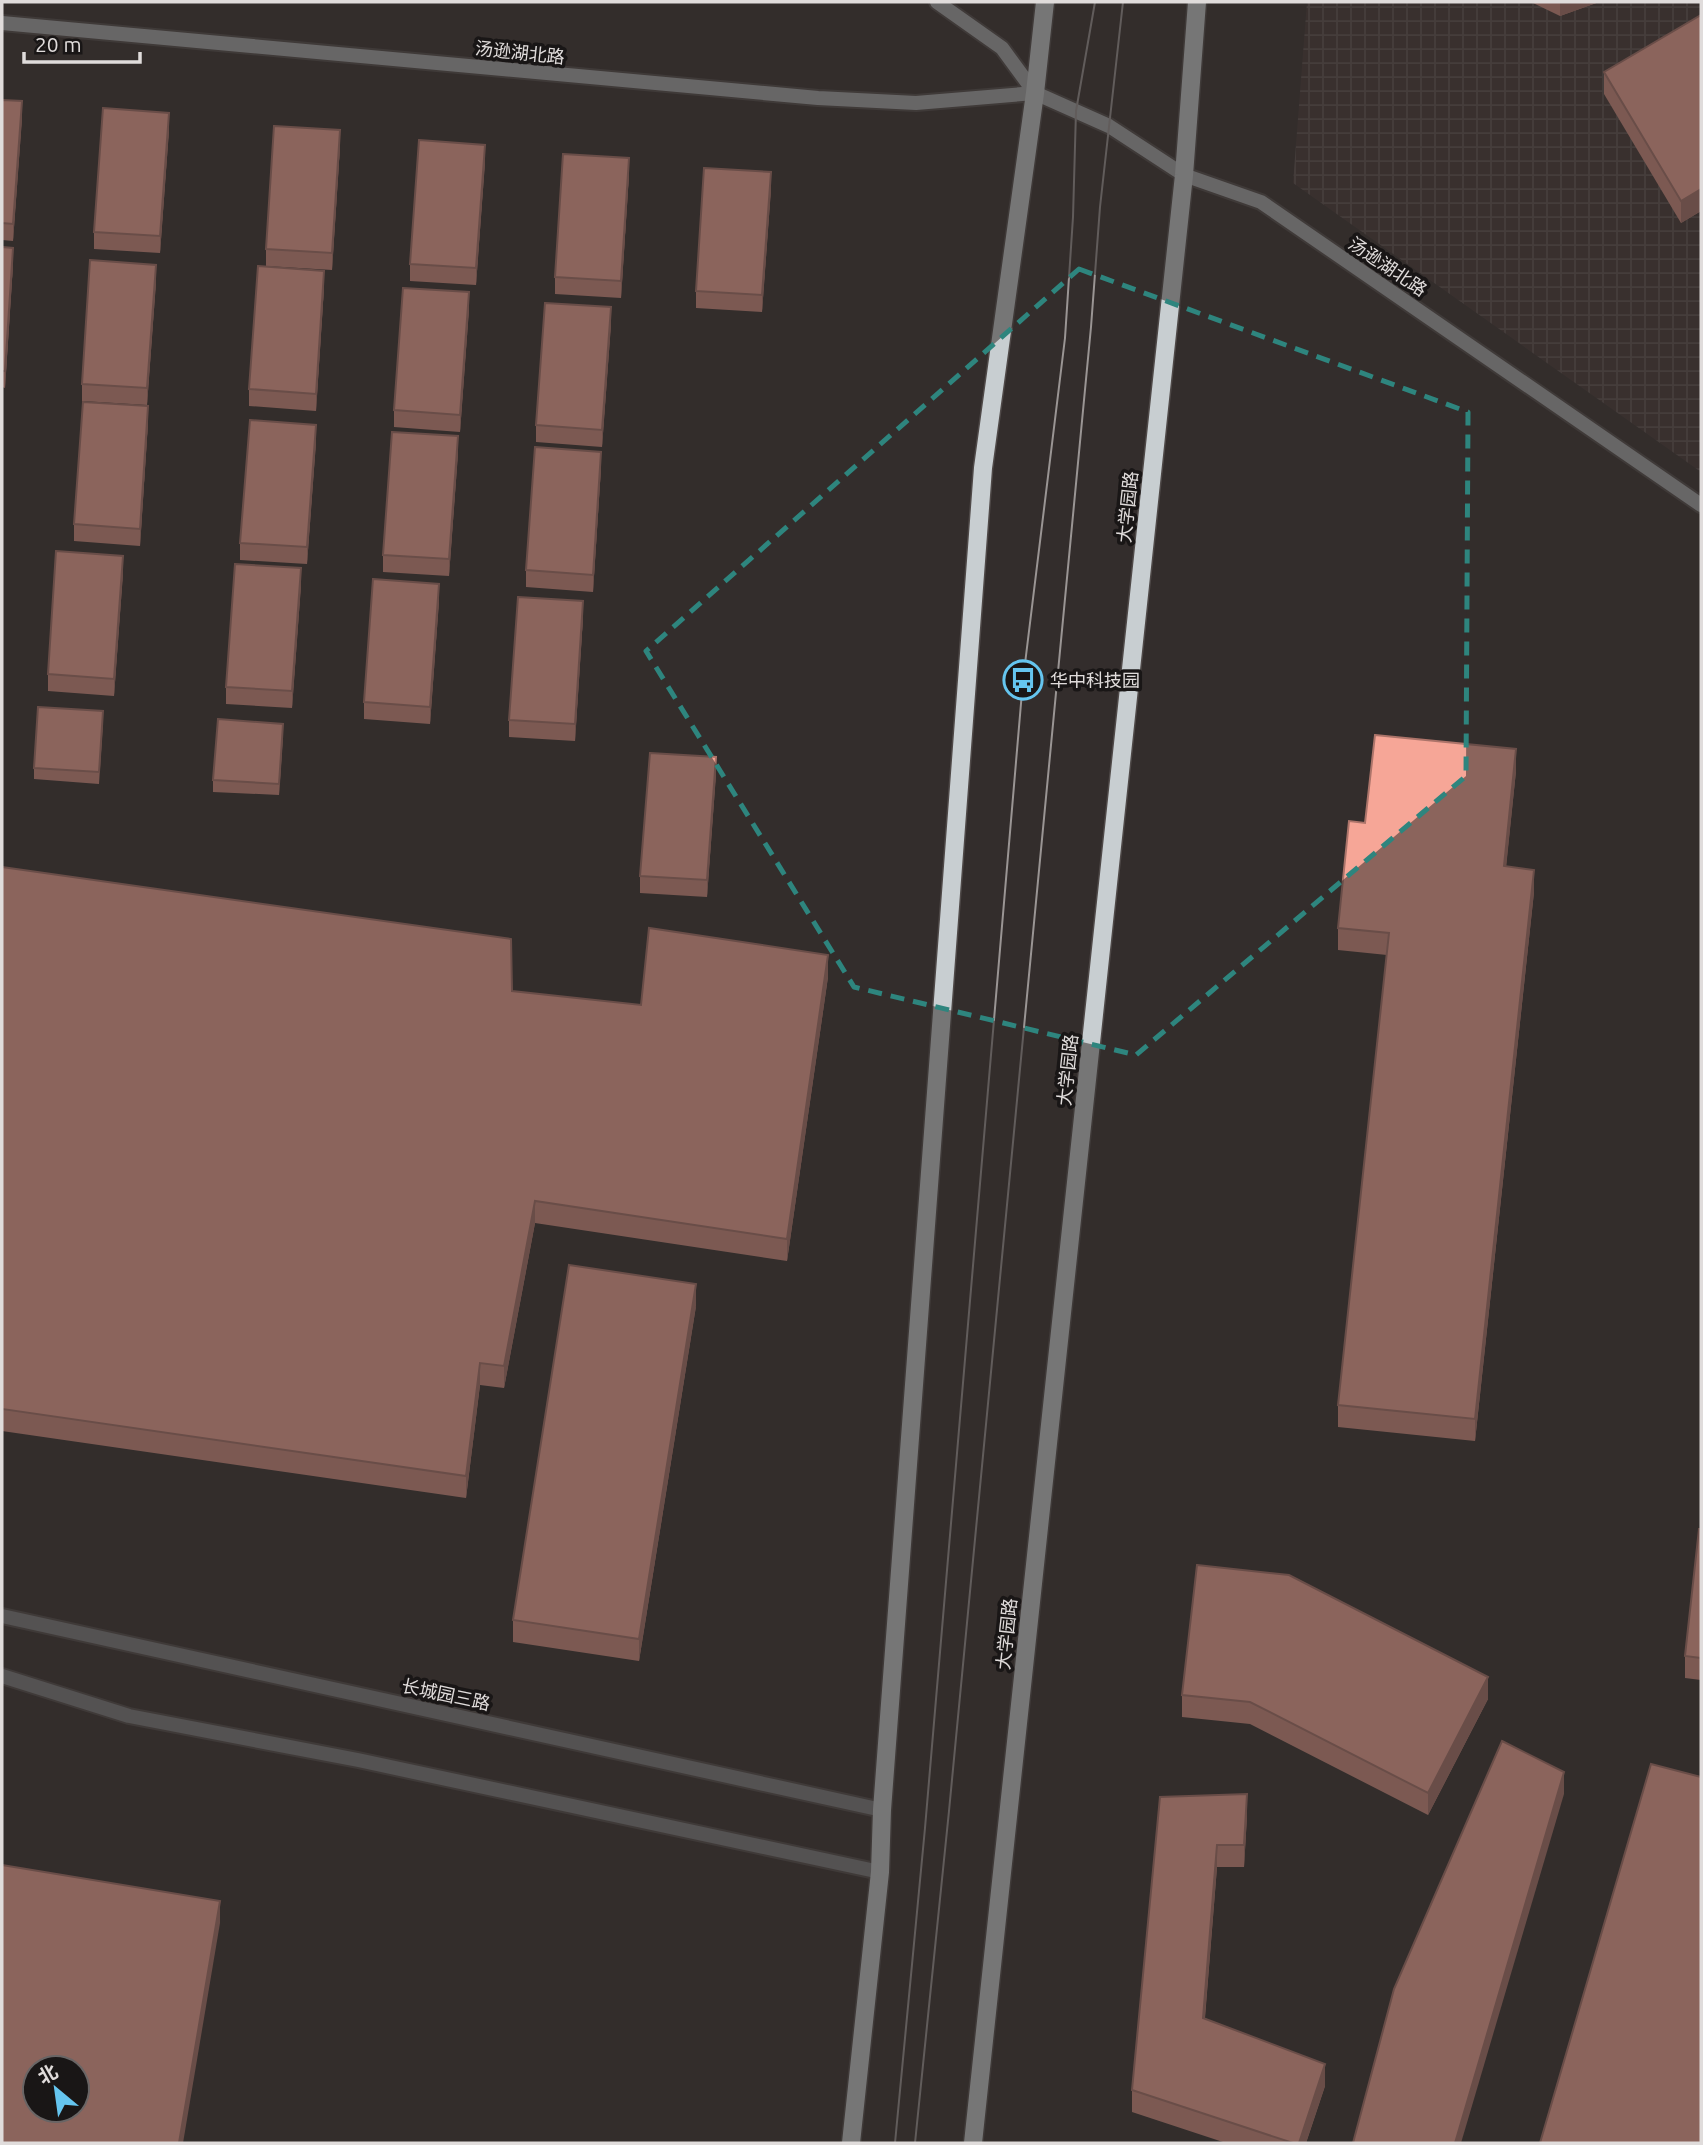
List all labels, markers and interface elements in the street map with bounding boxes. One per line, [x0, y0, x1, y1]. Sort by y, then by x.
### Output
scale bar [24, 21, 140, 65]
text: 20 m [35, 32, 82, 56]
street label: 汤逊湖北路 [474, 37, 566, 67]
street label: 汤逊湖北路 [1345, 233, 1431, 299]
street label: 大学园路 [1113, 470, 1141, 544]
bus stop icon: 华中科技园 [1002, 659, 1044, 701]
place label: 华中科技园 [1050, 670, 1140, 690]
street label: 大学园路 [1053, 1033, 1081, 1107]
street label: 大学园路 [992, 1597, 1020, 1671]
street label: 长城园三路 [400, 1675, 492, 1713]
north arrow [21, 2054, 91, 2124]
text: 北 [34, 2060, 61, 2088]

